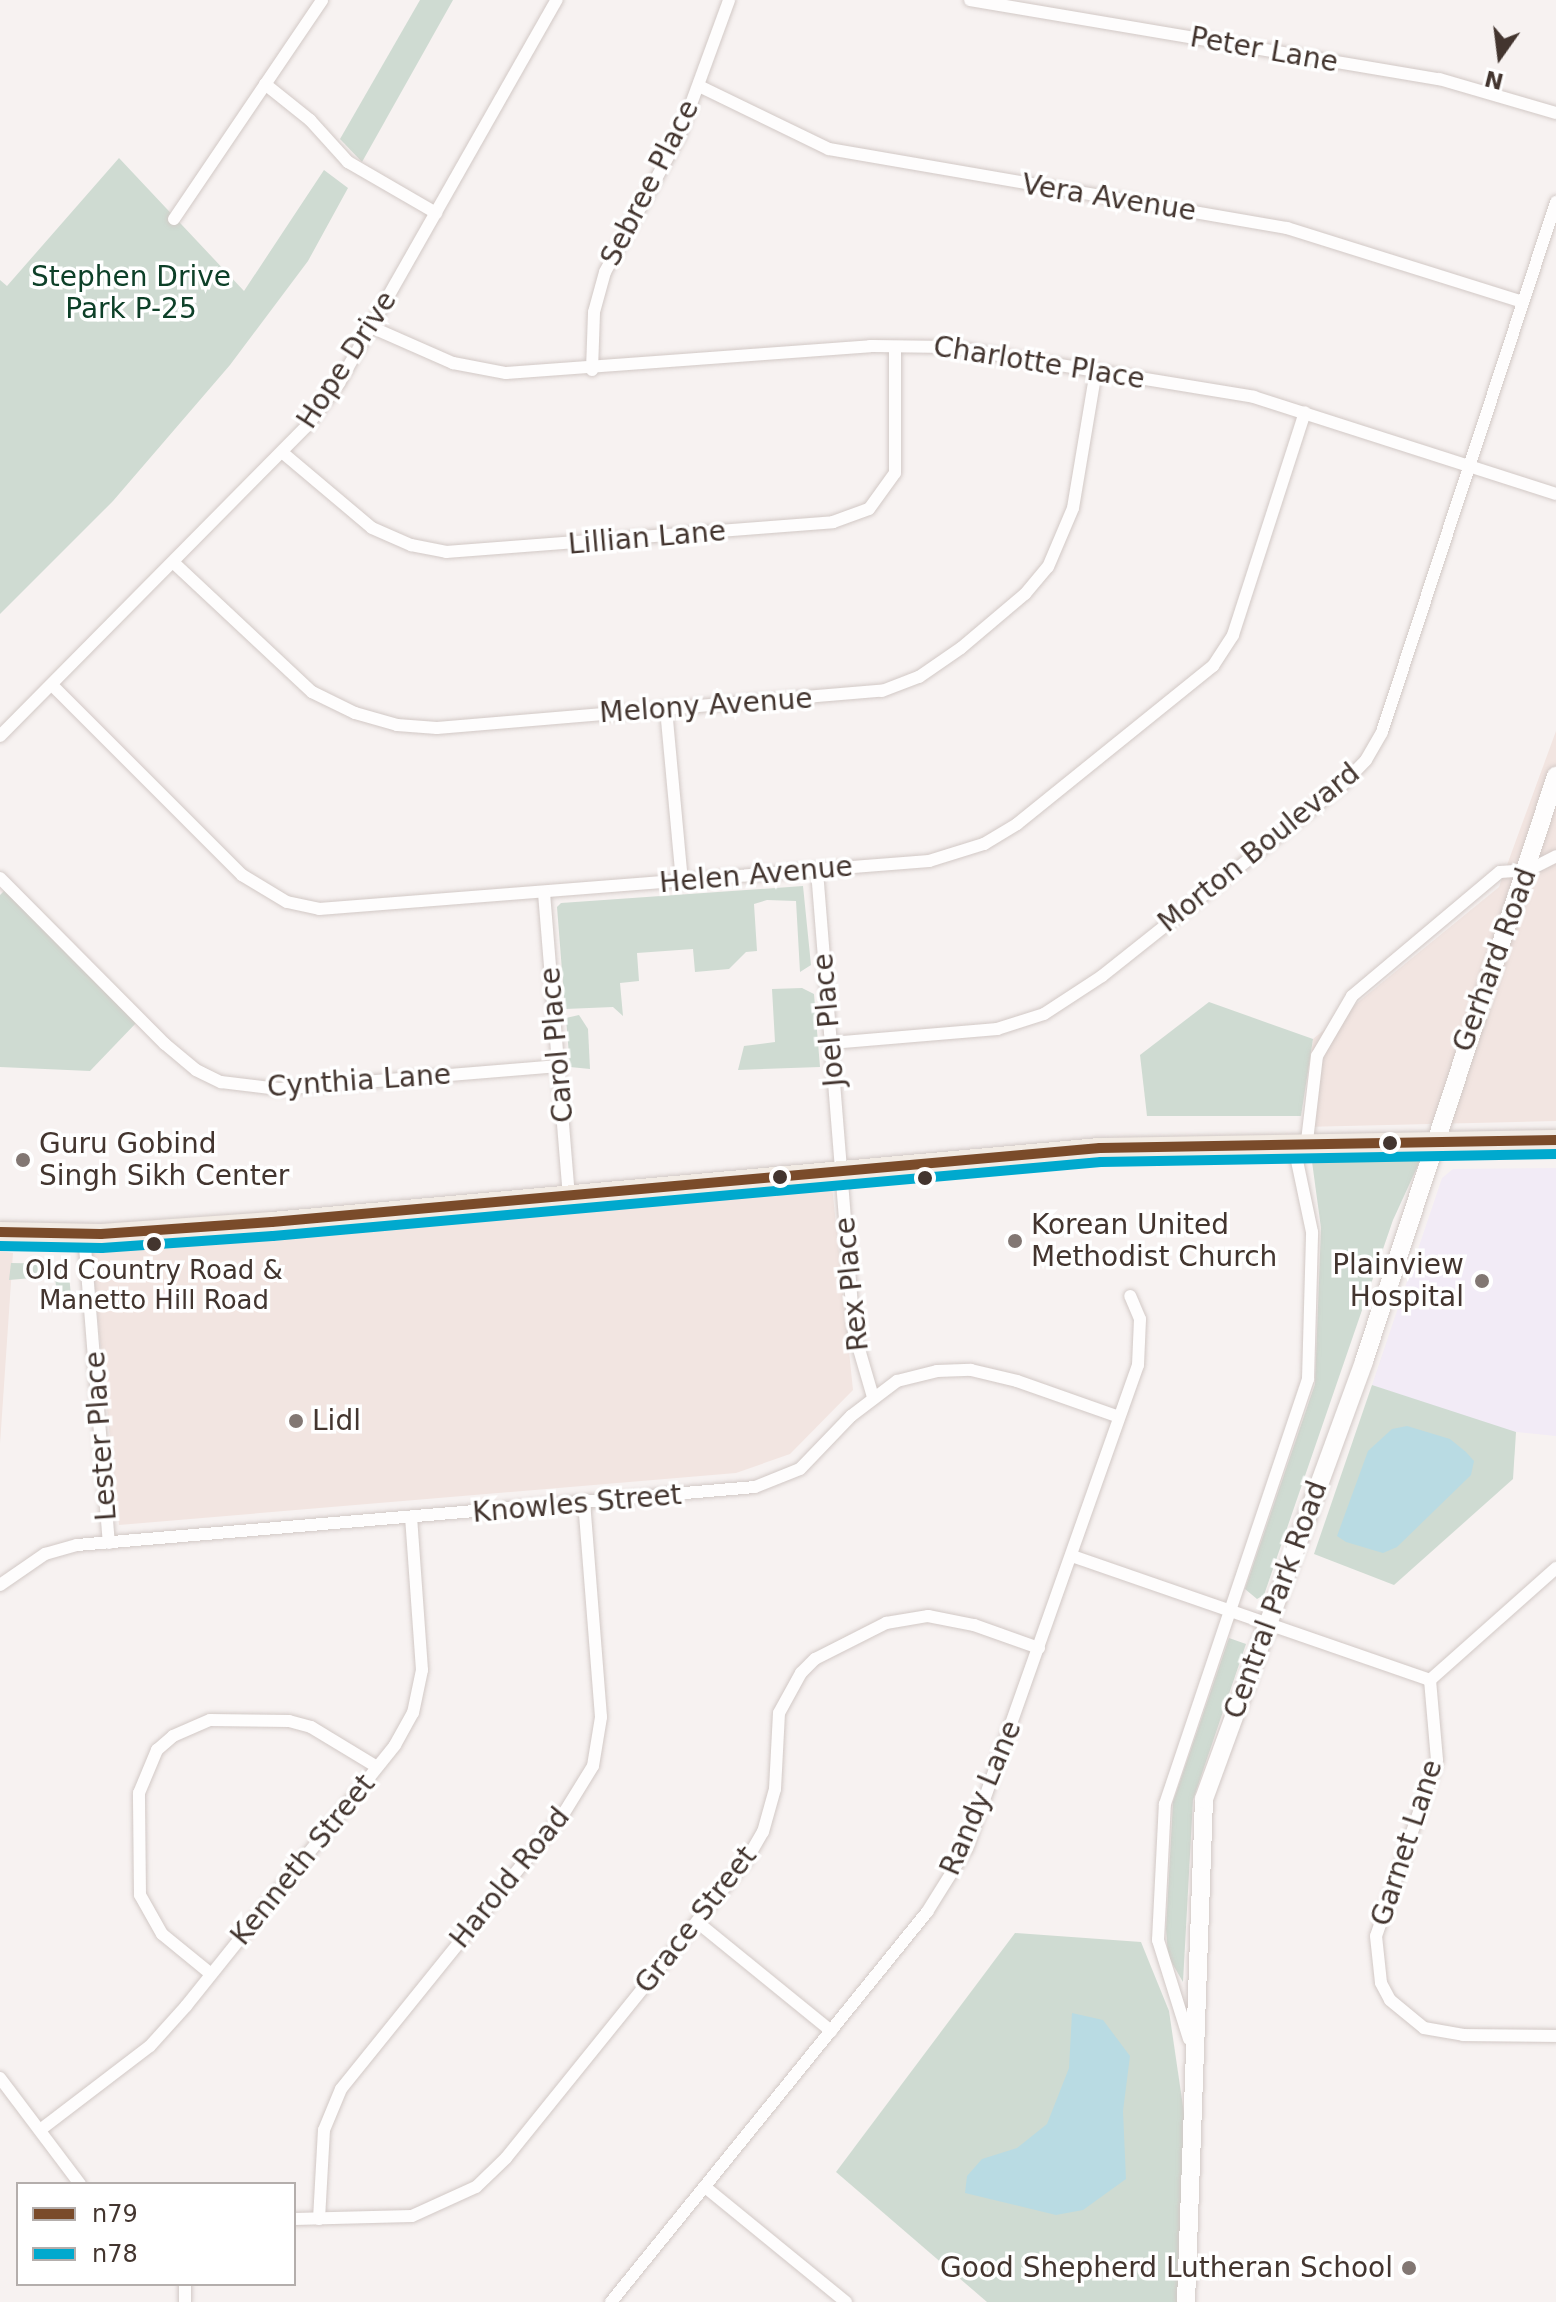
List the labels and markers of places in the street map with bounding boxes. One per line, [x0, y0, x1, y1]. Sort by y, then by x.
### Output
place label: Guru Gobind Singh Sikh Center [39, 1127, 289, 1193]
unlabelled marker [1382, 1135, 1398, 1151]
marker: Guru Gobind Singh Sikh Center [14, 1151, 32, 1169]
unlabelled marker [772, 1169, 788, 1185]
unlabelled marker [917, 1170, 933, 1186]
place label: Korean United Methodist Church [1031, 1208, 1277, 1274]
marker: Korean United Methodist Church [1006, 1232, 1024, 1250]
marker: Old Country Road & Manetto Hill Road [146, 1236, 162, 1252]
place label: Plainview Hospital [1332, 1248, 1464, 1314]
place label: Old Country Road & Manetto Hill Road [25, 1255, 283, 1316]
marker: Plainview Hospital [1471, 1270, 1493, 1292]
place label: Lidl [312, 1404, 361, 1438]
marker: Lidl [287, 1412, 305, 1430]
place label: Good Shepherd Lutheran School [940, 2251, 1393, 2285]
marker: Good Shepherd Lutheran School [1400, 2259, 1418, 2277]

